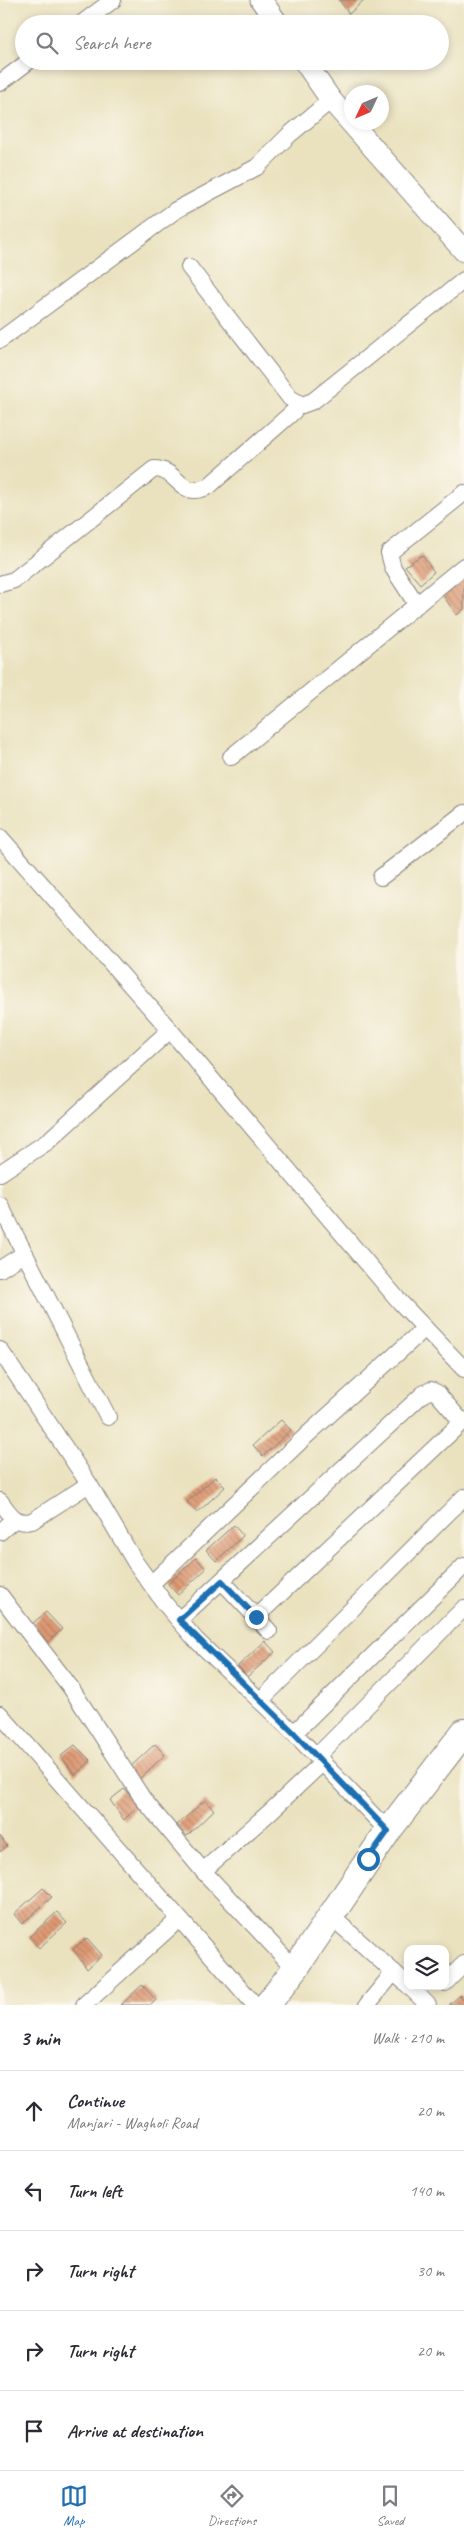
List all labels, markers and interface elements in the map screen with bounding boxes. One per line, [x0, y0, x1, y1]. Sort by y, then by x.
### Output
search box [15, 15, 449, 70]
icon: search [33, 29, 61, 57]
text: Search here [73, 31, 150, 55]
north arrow [344, 85, 389, 130]
route end [245, 1606, 268, 1629]
route start [357, 1848, 380, 1871]
map controls [404, 1945, 449, 1990]
button: layers [404, 1945, 449, 1990]
text: 3 min [20, 2025, 60, 2051]
text: Walk · 210 m [372, 2028, 444, 2048]
text: Continue [67, 2089, 124, 2113]
icon: ahead [20, 2097, 48, 2125]
text: 20 m [417, 2101, 444, 2121]
text: Manjari - Wagholi Road [67, 2113, 198, 2133]
icon: left [20, 2177, 48, 2205]
text: Turn left [67, 2179, 122, 2203]
text: 140 m [410, 2181, 444, 2201]
icon: right [20, 2257, 48, 2285]
text: Turn right [67, 2259, 134, 2283]
text: 30 m [417, 2261, 444, 2281]
icon: right [20, 2337, 48, 2365]
text: Turn right [67, 2339, 134, 2363]
text: 20 m [417, 2341, 444, 2361]
icon: arrive [20, 2417, 48, 2445]
text: Arrive at destination [67, 2419, 203, 2443]
tab: Map [60, 2482, 88, 2529]
tab: Directions [208, 2482, 256, 2529]
tab: Saved [376, 2482, 404, 2529]

